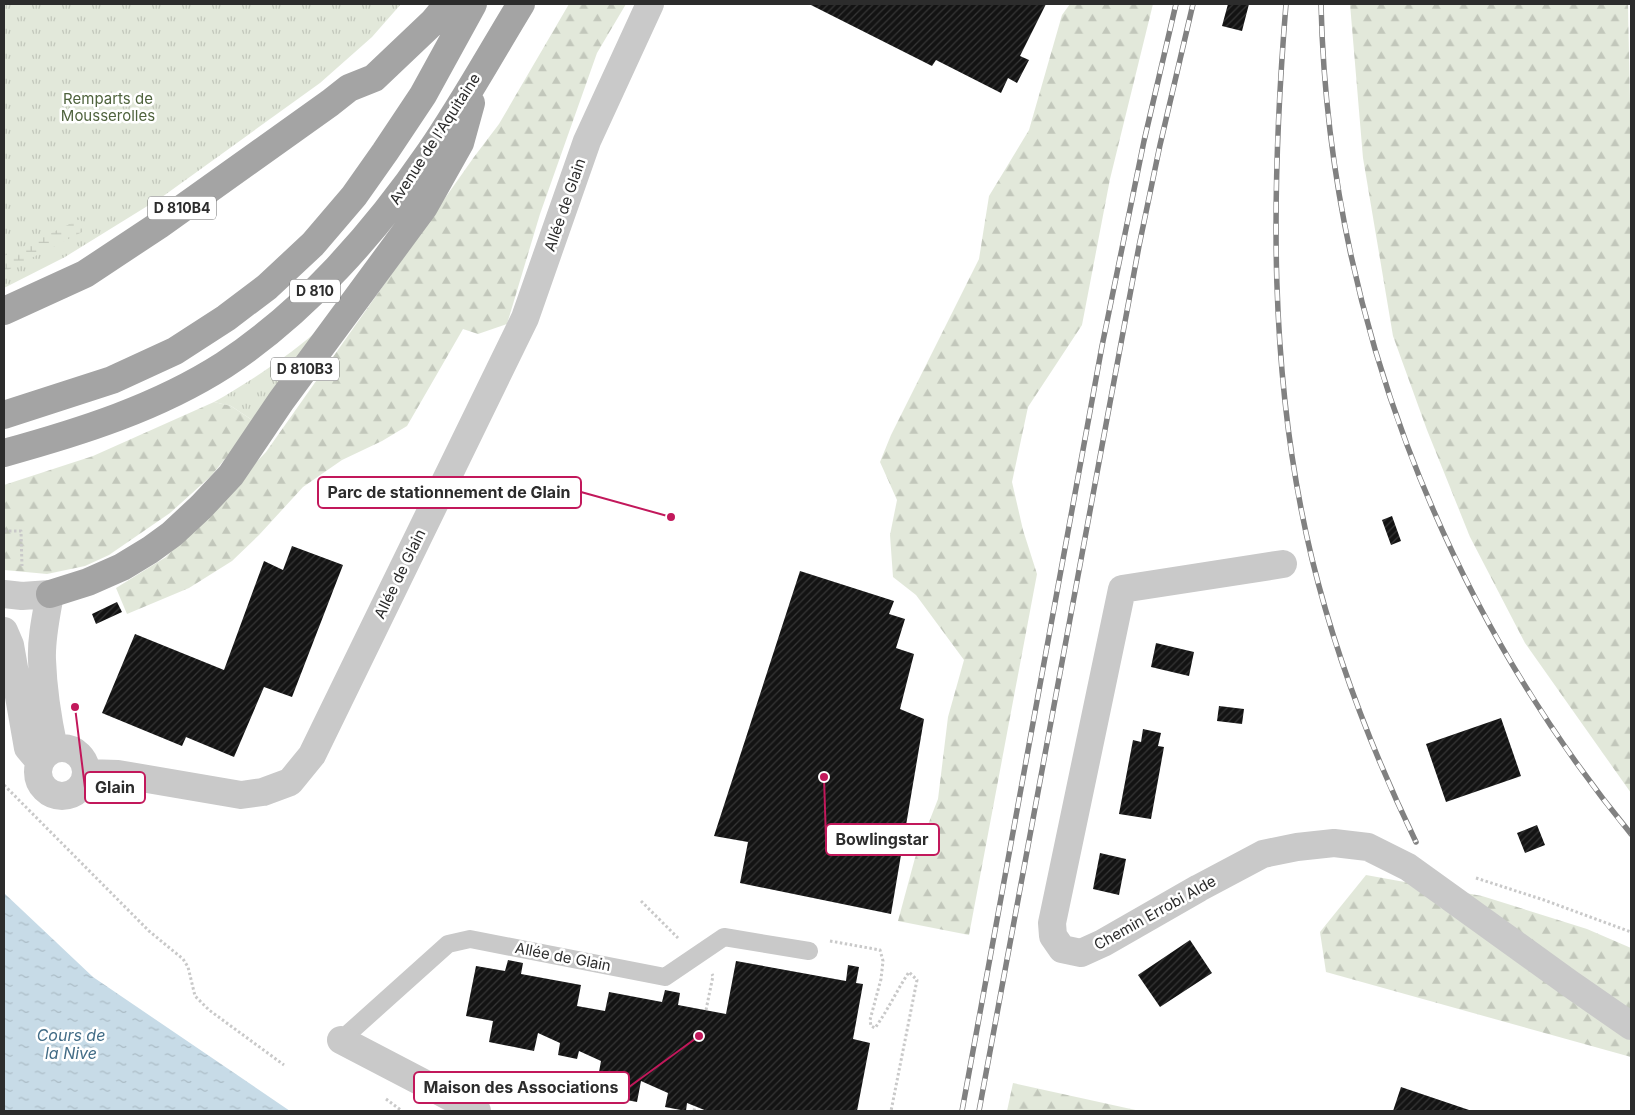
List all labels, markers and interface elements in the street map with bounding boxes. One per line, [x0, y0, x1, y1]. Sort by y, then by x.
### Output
street label: Avenue de l'Aquitaine [385, 70, 484, 208]
park label: Remparts de Mousserolles [61, 89, 155, 125]
street label: Allée de Glain [540, 156, 589, 254]
road number: D 810B4 [148, 197, 216, 220]
road number: D 810 [290, 280, 340, 302]
road number: D 810B3 [271, 358, 339, 380]
callout: Parc de stationnement de Glain [318, 477, 581, 508]
text: Parc de stationnement de Glain [328, 482, 570, 502]
street label: Allée de Glain [370, 526, 429, 622]
callout: Glain [85, 772, 145, 803]
text: Glain [95, 777, 135, 797]
callout: Bowlingstar [826, 824, 939, 855]
text: Bowlingstar [835, 829, 929, 849]
street label: Chemin Errobi Alde [1090, 871, 1219, 954]
street label: Allée de Glain [514, 938, 613, 975]
water label: Cours de la Nive [37, 1025, 105, 1063]
callout: Maison des Associations [414, 1072, 629, 1103]
text: Maison des Associations [424, 1077, 618, 1097]

